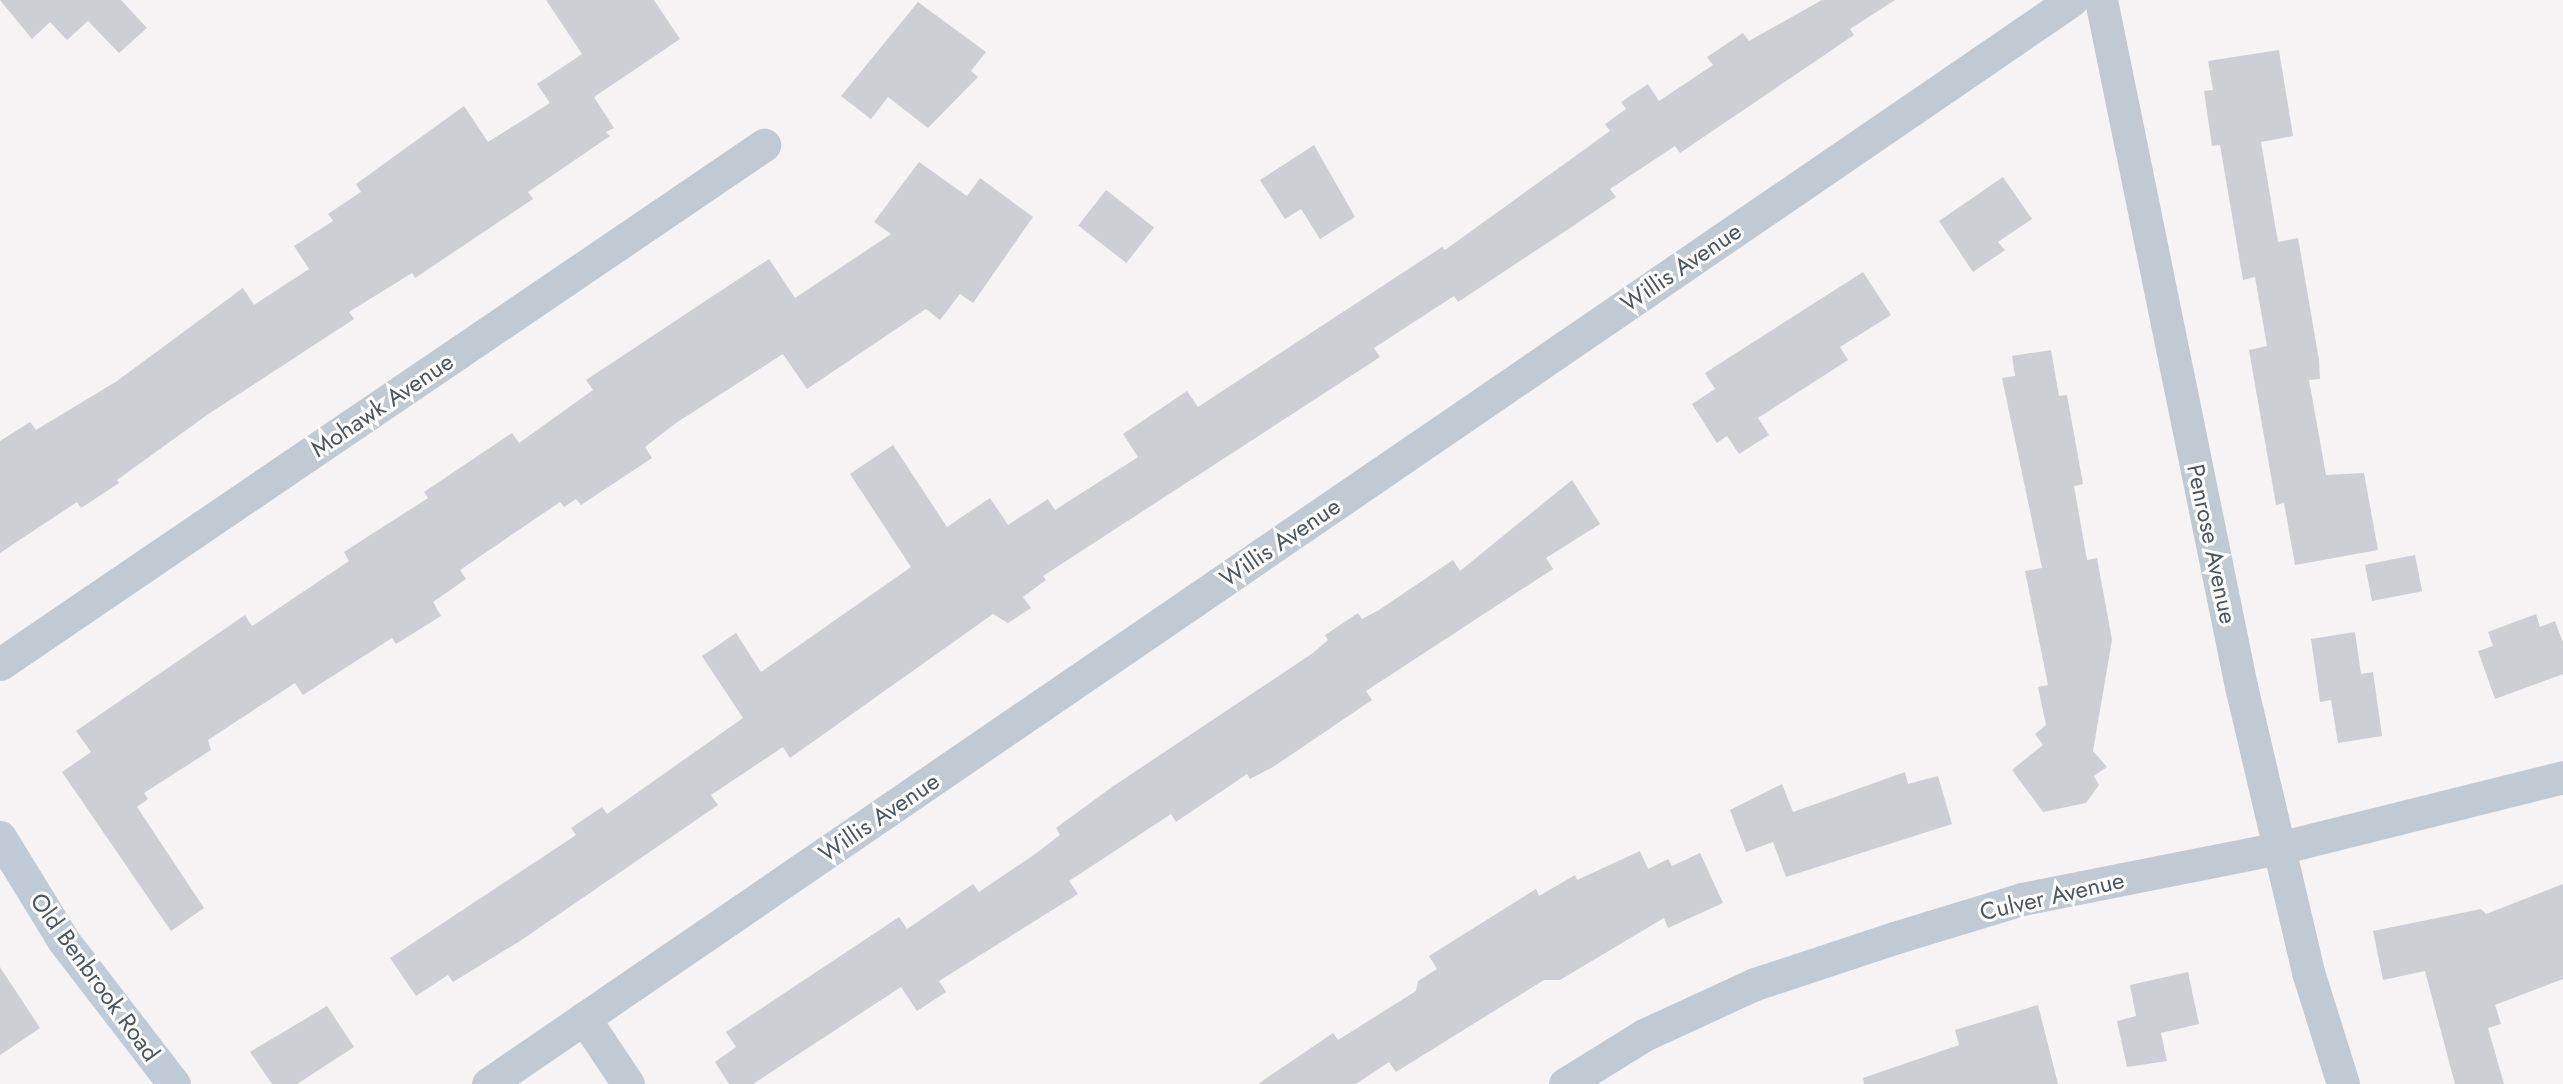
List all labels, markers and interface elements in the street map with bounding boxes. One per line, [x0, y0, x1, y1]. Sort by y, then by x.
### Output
street label: Willis Avenue [1615, 216, 1747, 318]
street label: Mohawk Avenue [305, 347, 459, 463]
street label: Penrose Avenue [2181, 462, 2243, 626]
street label: Willis Avenue [1214, 491, 1346, 593]
street label: Willis Avenue [813, 766, 945, 868]
street label: Culver Avenue [1977, 865, 2127, 927]
street label: Old Benbrook Road [24, 887, 166, 1067]

